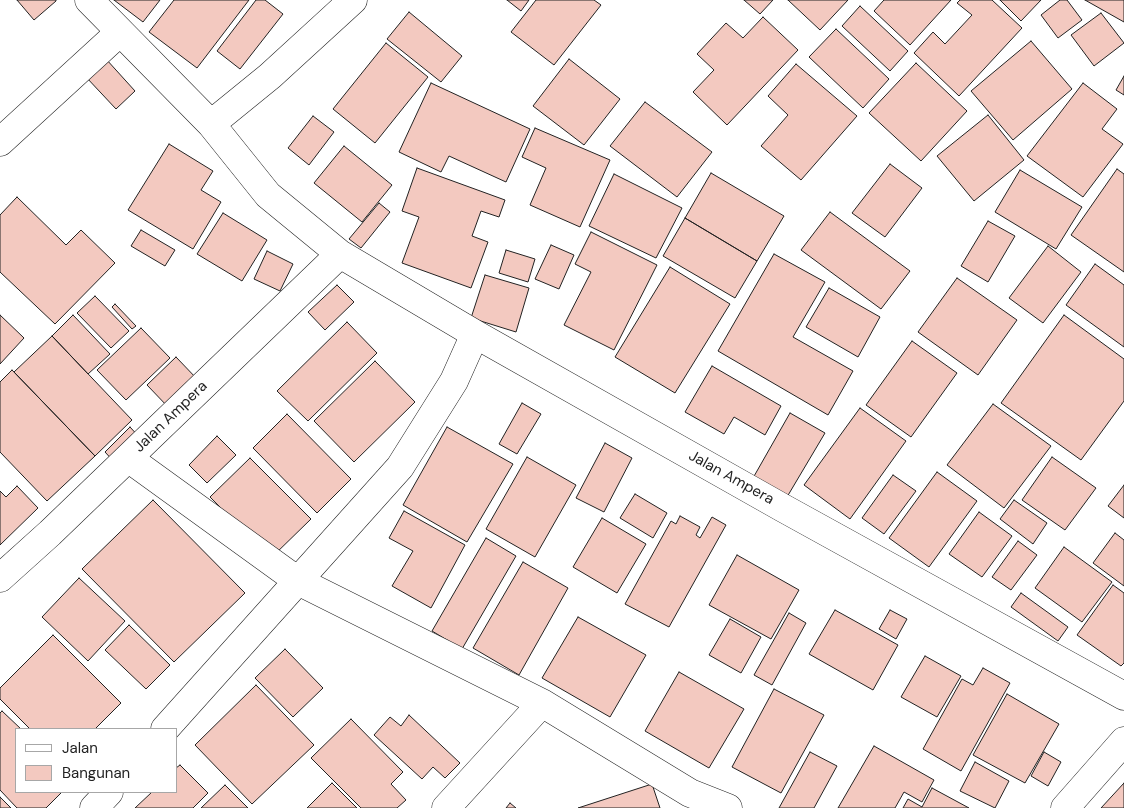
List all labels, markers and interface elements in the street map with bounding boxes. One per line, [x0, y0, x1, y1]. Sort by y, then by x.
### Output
street label: Jalan Ampera [131, 378, 211, 456]
street label: Jalan Ampera [685, 447, 777, 509]
legend [15, 728, 178, 793]
text: Jalan [62, 738, 98, 758]
text: Bangunan [62, 763, 130, 783]

